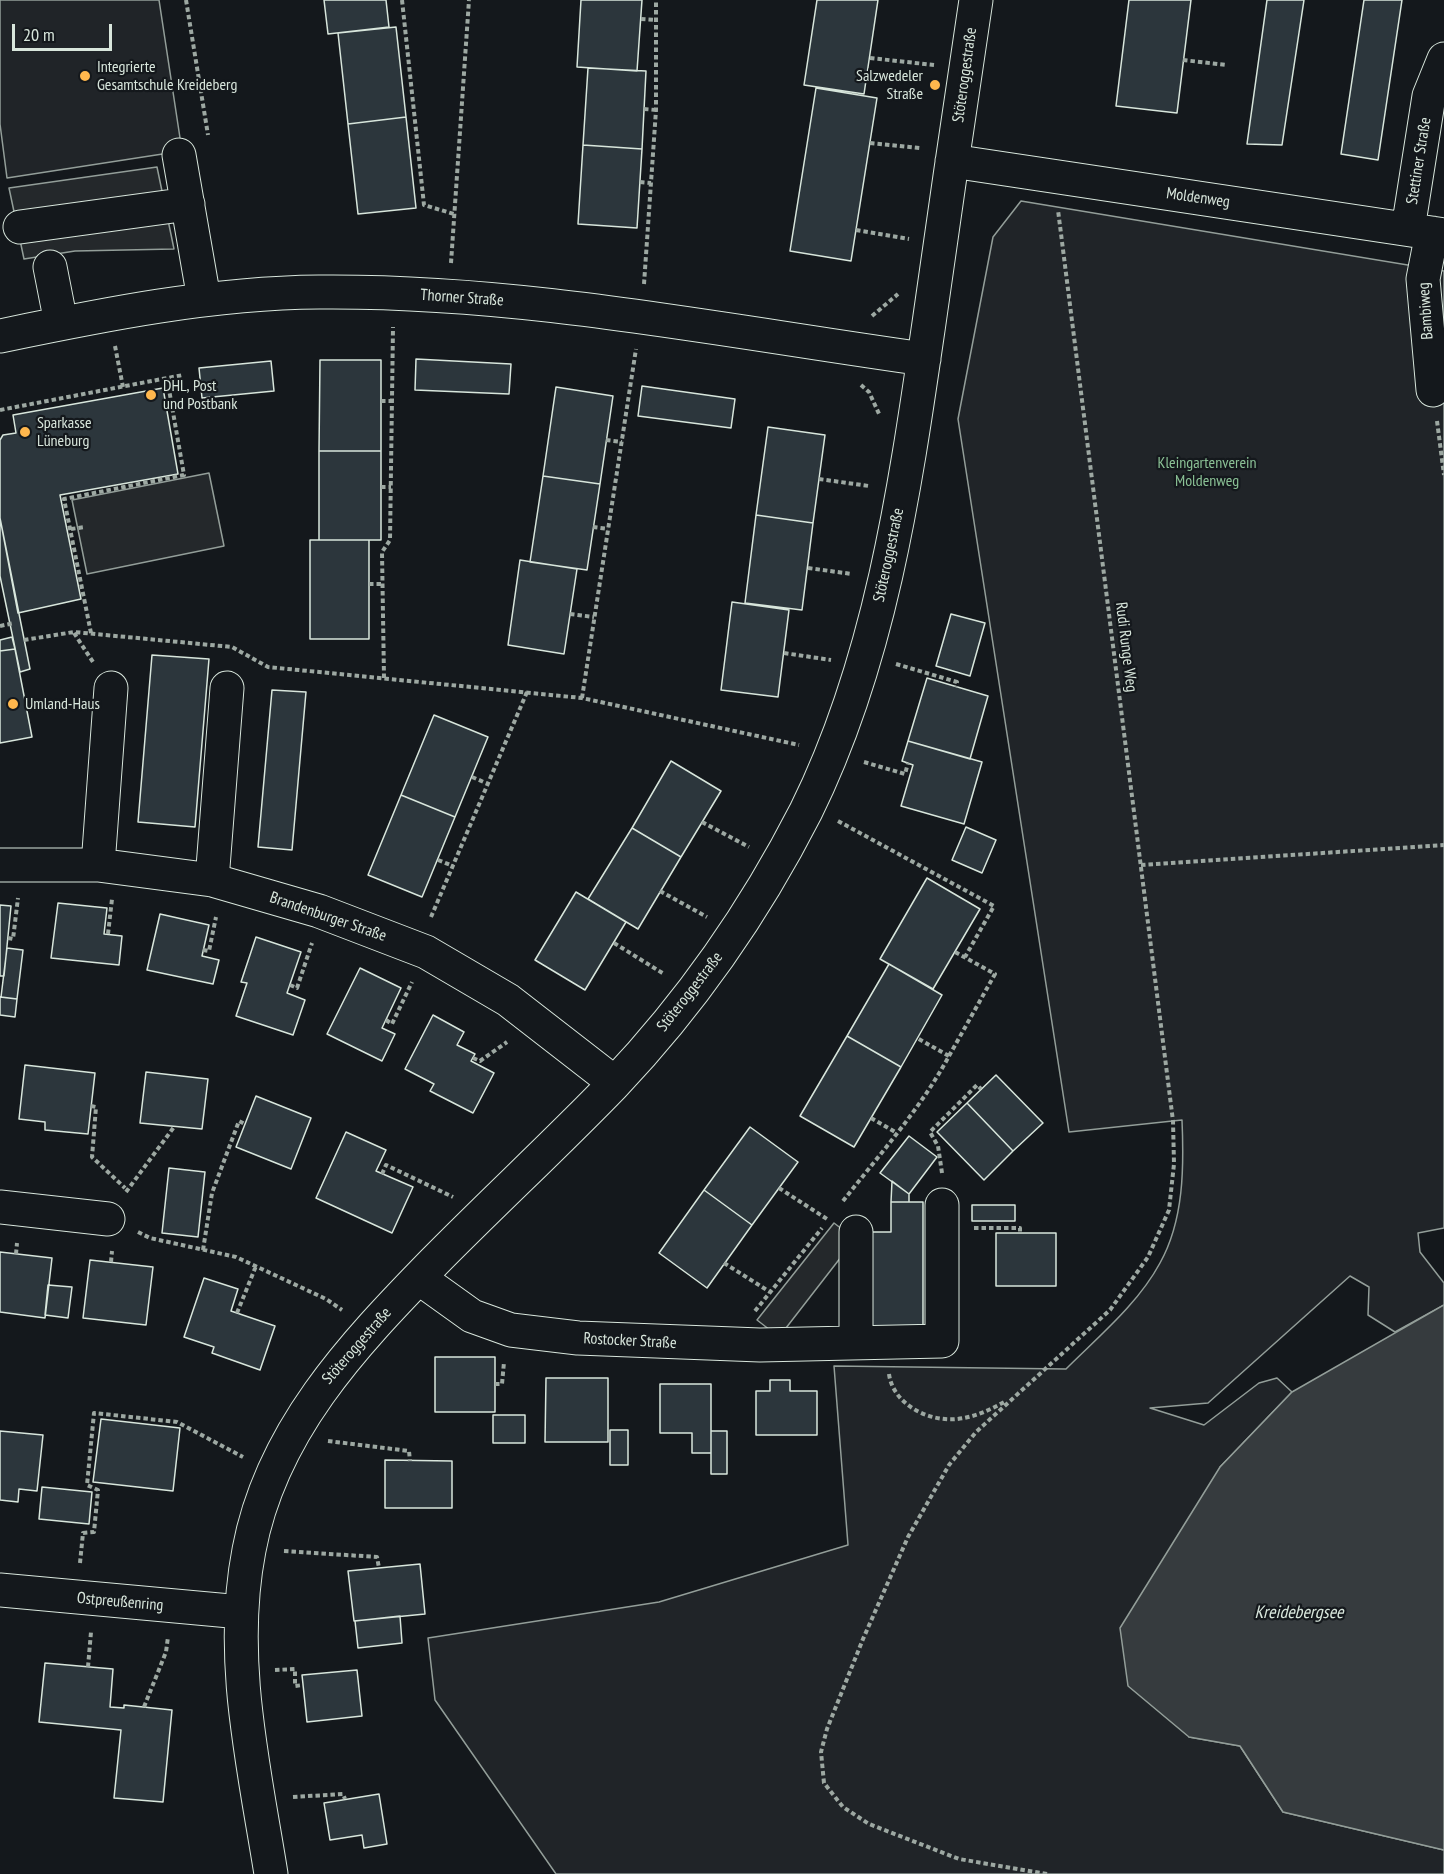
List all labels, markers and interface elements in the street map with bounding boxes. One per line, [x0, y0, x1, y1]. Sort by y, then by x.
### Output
scale bar [15, 12, 116, 50]
text: 20 m [23, 23, 55, 46]
street label: Stöteroggestraße [949, 26, 981, 124]
place label: Integrierte Gesamtschule Kreideberg [97, 57, 237, 95]
place label: Salzwedeler Straße [856, 66, 923, 104]
marker: Integrierte Gesamtschule Kreideberg [78, 69, 92, 83]
marker: Salzwedeler Straße [928, 78, 942, 92]
street label: Stettiner Straße [1403, 116, 1435, 206]
street label: Moldenweg [1165, 184, 1231, 212]
street label: Bambiweg [1414, 282, 1438, 340]
street label: Thorner Straße [420, 286, 504, 310]
place label: DHL, Post und Postbank [163, 376, 237, 414]
marker: DHL, Post und Postbank [144, 388, 158, 402]
place label: Sparkasse Lüneburg [37, 413, 92, 451]
marker: Sparkasse Lüneburg [18, 425, 32, 439]
park label: Kleingartenverein Moldenweg [1157, 453, 1257, 491]
street label: Stöteroggestraße [870, 506, 908, 604]
street label: Rudi Runge Weg [1111, 601, 1141, 693]
place label: Umland-Haus [25, 694, 100, 714]
marker: Umland-Haus [6, 697, 20, 711]
street label: Brandenburger Straße [267, 888, 389, 946]
street label: Stöteroggestraße [653, 948, 727, 1036]
street label: Stöteroggestraße [318, 1304, 396, 1388]
street label: Rostocker Straße [583, 1329, 677, 1353]
street label: Ostpreußenring [76, 1589, 164, 1615]
water label: Kreidebergsee [1255, 1602, 1343, 1624]

